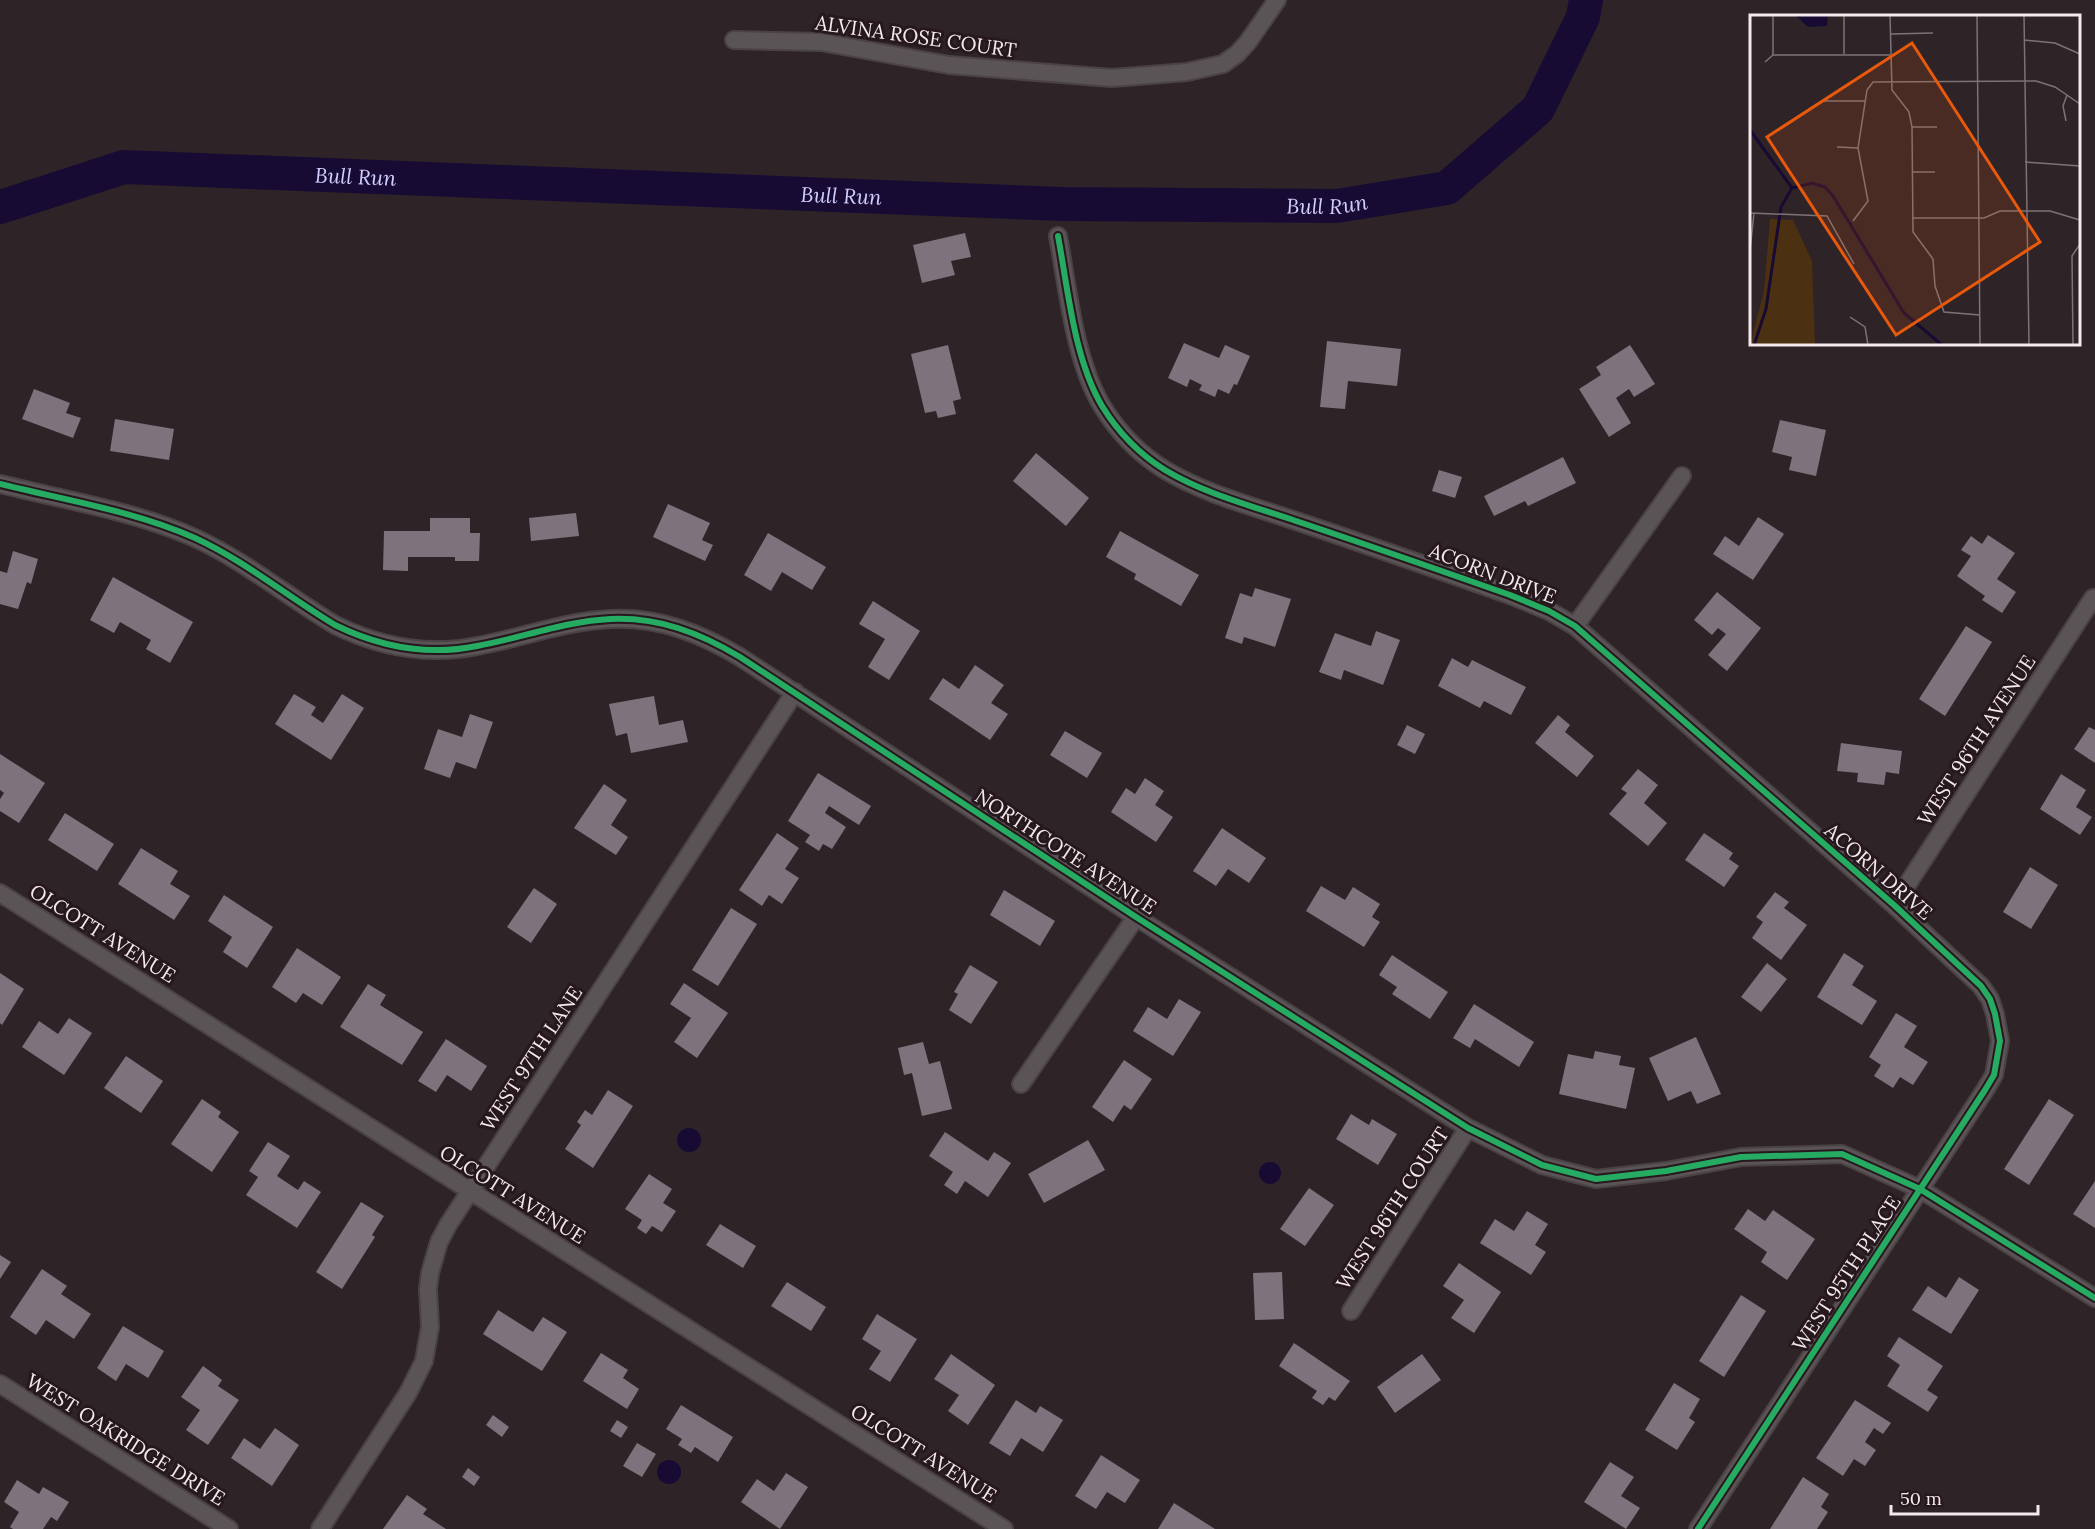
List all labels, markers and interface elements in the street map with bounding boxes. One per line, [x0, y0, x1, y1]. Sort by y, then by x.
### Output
street label: ALVINA ROSE COURT [813, 9, 1018, 63]
inset map [1750, 15, 2080, 345]
water label: Bull Run [314, 161, 397, 191]
water label: Bull Run [800, 180, 882, 210]
water label: Bull Run [1286, 188, 1370, 220]
street label: ACORN DRIVE [1425, 537, 1560, 609]
street label: WEST 96TH AVENUE [1911, 650, 2041, 830]
street label: NORTHCOTE AVENUE [970, 783, 1162, 919]
street label: ACORN DRIVE [1819, 817, 1938, 925]
street label: OLCOTT AVENUE [25, 878, 181, 988]
street label: WEST 97TH LANE [475, 981, 587, 1135]
street label: WEST 96TH COURT [1330, 1122, 1454, 1294]
street label: OLCOTT AVENUE [435, 1139, 591, 1249]
street label: WEST 95TH PLACE [1786, 1190, 1906, 1356]
street label: WEST OAKRIDGE DRIVE [22, 1367, 230, 1511]
street label: OLCOTT AVENUE [846, 1398, 1002, 1508]
scale bar [1891, 1478, 2038, 1516]
text: 50 m [1900, 1487, 1942, 1510]

